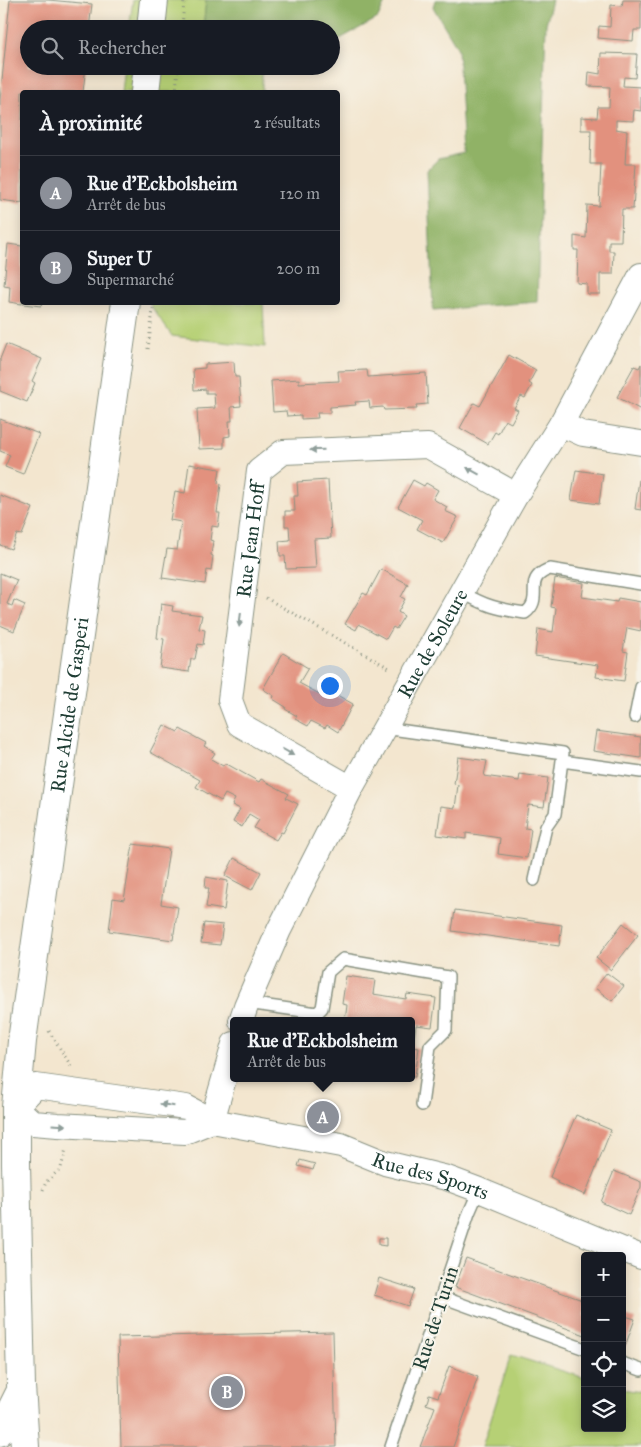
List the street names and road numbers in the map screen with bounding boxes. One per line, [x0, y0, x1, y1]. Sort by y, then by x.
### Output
street label: Rue Jean Hoff [231, 478, 270, 599]
street label: Rue de Soleure [392, 584, 473, 702]
street label: Rue Alcide de Gasperi [45, 615, 94, 794]
street label: Rue des Sports [368, 1147, 493, 1205]
street label: Rue de Turin [407, 1263, 463, 1373]

